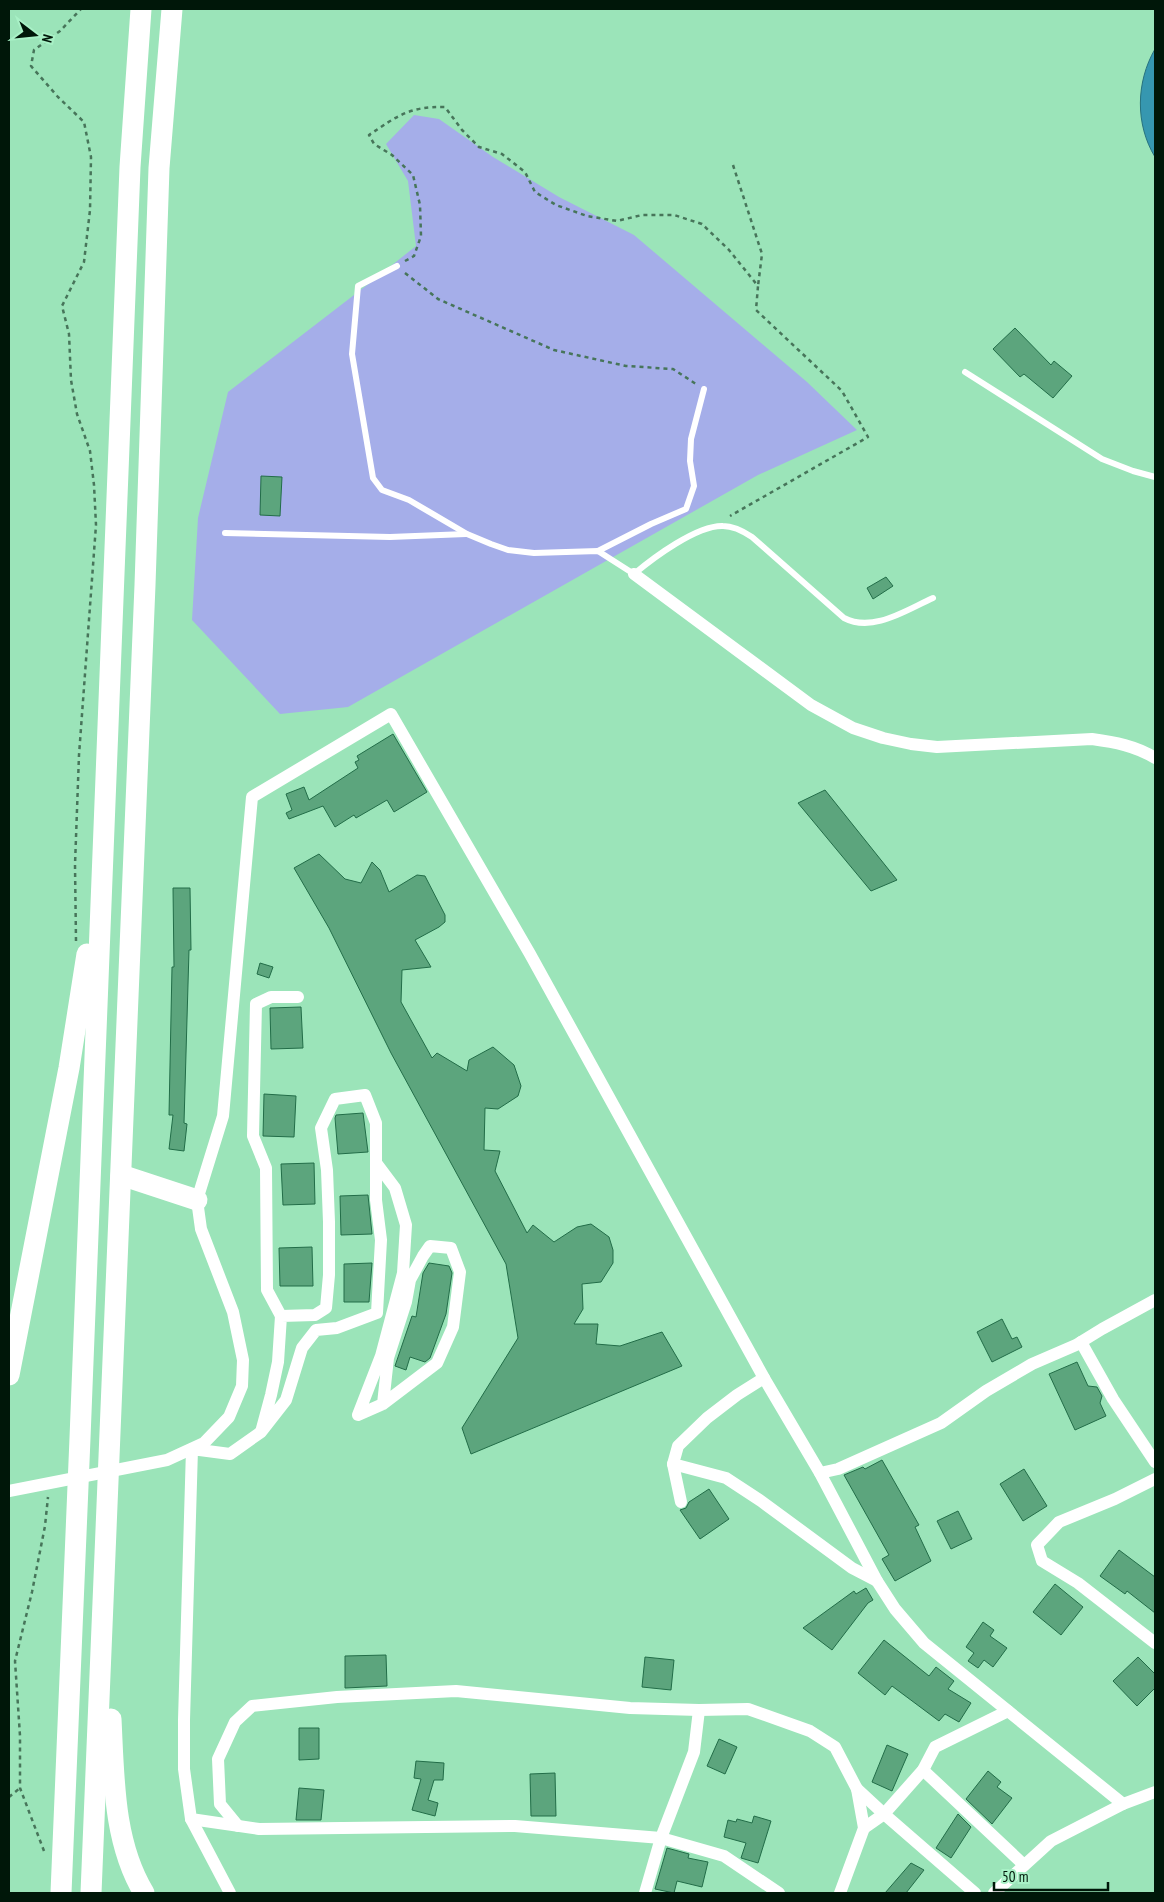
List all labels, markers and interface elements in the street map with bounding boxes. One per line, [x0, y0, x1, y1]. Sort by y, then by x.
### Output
north arrow [10, 10, 60, 60]
text: N [38, 32, 57, 45]
scale bar [994, 1860, 1108, 1892]
text: 50 m [1002, 1867, 1028, 1886]

